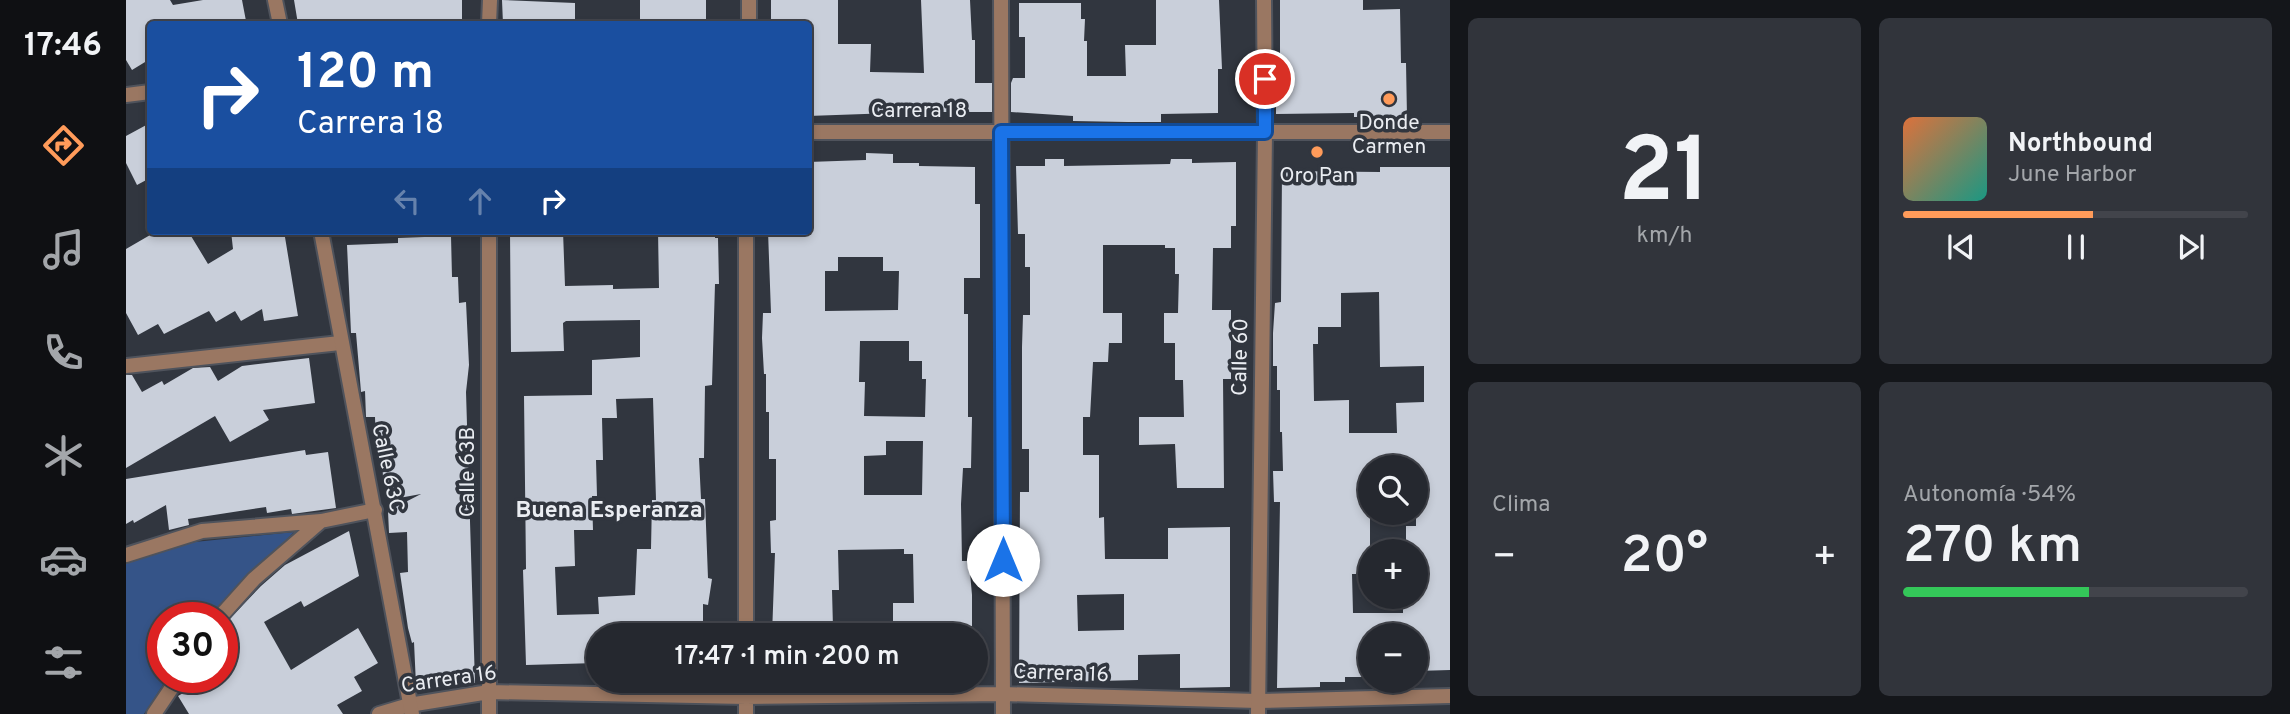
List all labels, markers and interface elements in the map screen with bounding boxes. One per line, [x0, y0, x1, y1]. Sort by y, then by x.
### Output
text: 17:46 [24, 27, 102, 67]
text: 120 m [297, 44, 434, 106]
icon: right [182, 49, 273, 140]
pin [1235, 49, 1295, 109]
icon: arrive [1246, 60, 1284, 98]
marker: Donde Carmen [1381, 91, 1397, 107]
street label: Carrera 18 [871, 98, 967, 125]
text: Carrera 18 [297, 105, 444, 145]
place label: Donde Carmen [1352, 110, 1426, 161]
text: 21 [1618, 119, 1711, 234]
icon: directions [39, 121, 88, 170]
text: Northbound [2008, 128, 2153, 161]
marker: Oro Pan [1309, 144, 1325, 160]
text: June Harbor [2008, 161, 2136, 190]
place label: Oro Pan [1279, 163, 1355, 190]
icon: left [388, 182, 426, 220]
icon: ahead [461, 182, 499, 220]
icon: right [534, 182, 572, 220]
text: km/h [1637, 222, 1692, 251]
icon: music [39, 225, 88, 274]
icon: previous [1942, 228, 1980, 266]
icon: pause [2057, 228, 2095, 266]
icon: next [2172, 228, 2210, 266]
street label: Calle 60 [1227, 318, 1255, 396]
icon: phone [39, 328, 88, 377]
street label: Calle 63C [364, 421, 410, 515]
street label: Calle 63B [455, 427, 482, 517]
icon: climate [39, 431, 88, 480]
map controls [1358, 455, 1428, 693]
button: search [1358, 455, 1428, 525]
text: Autonomía · 54% [1903, 481, 2076, 510]
text: Clima [1492, 491, 1550, 520]
district label: Buena Esperanza [515, 497, 703, 526]
text: 270 km [1903, 515, 2082, 581]
position arrow [966, 523, 1040, 597]
text: 20° [1621, 525, 1708, 591]
text: − [1492, 534, 1517, 583]
text: + [1812, 534, 1837, 583]
icon: car [39, 535, 88, 584]
button: + [1358, 539, 1428, 609]
speed limit sign: 30 [147, 602, 238, 693]
button: − [1358, 623, 1428, 693]
icon: filters [39, 638, 88, 687]
text: 17:47 · 1 min · 200 m [674, 641, 900, 674]
street label: Carrera 16 [1012, 659, 1110, 689]
street label: Carrera 16 [399, 660, 499, 700]

